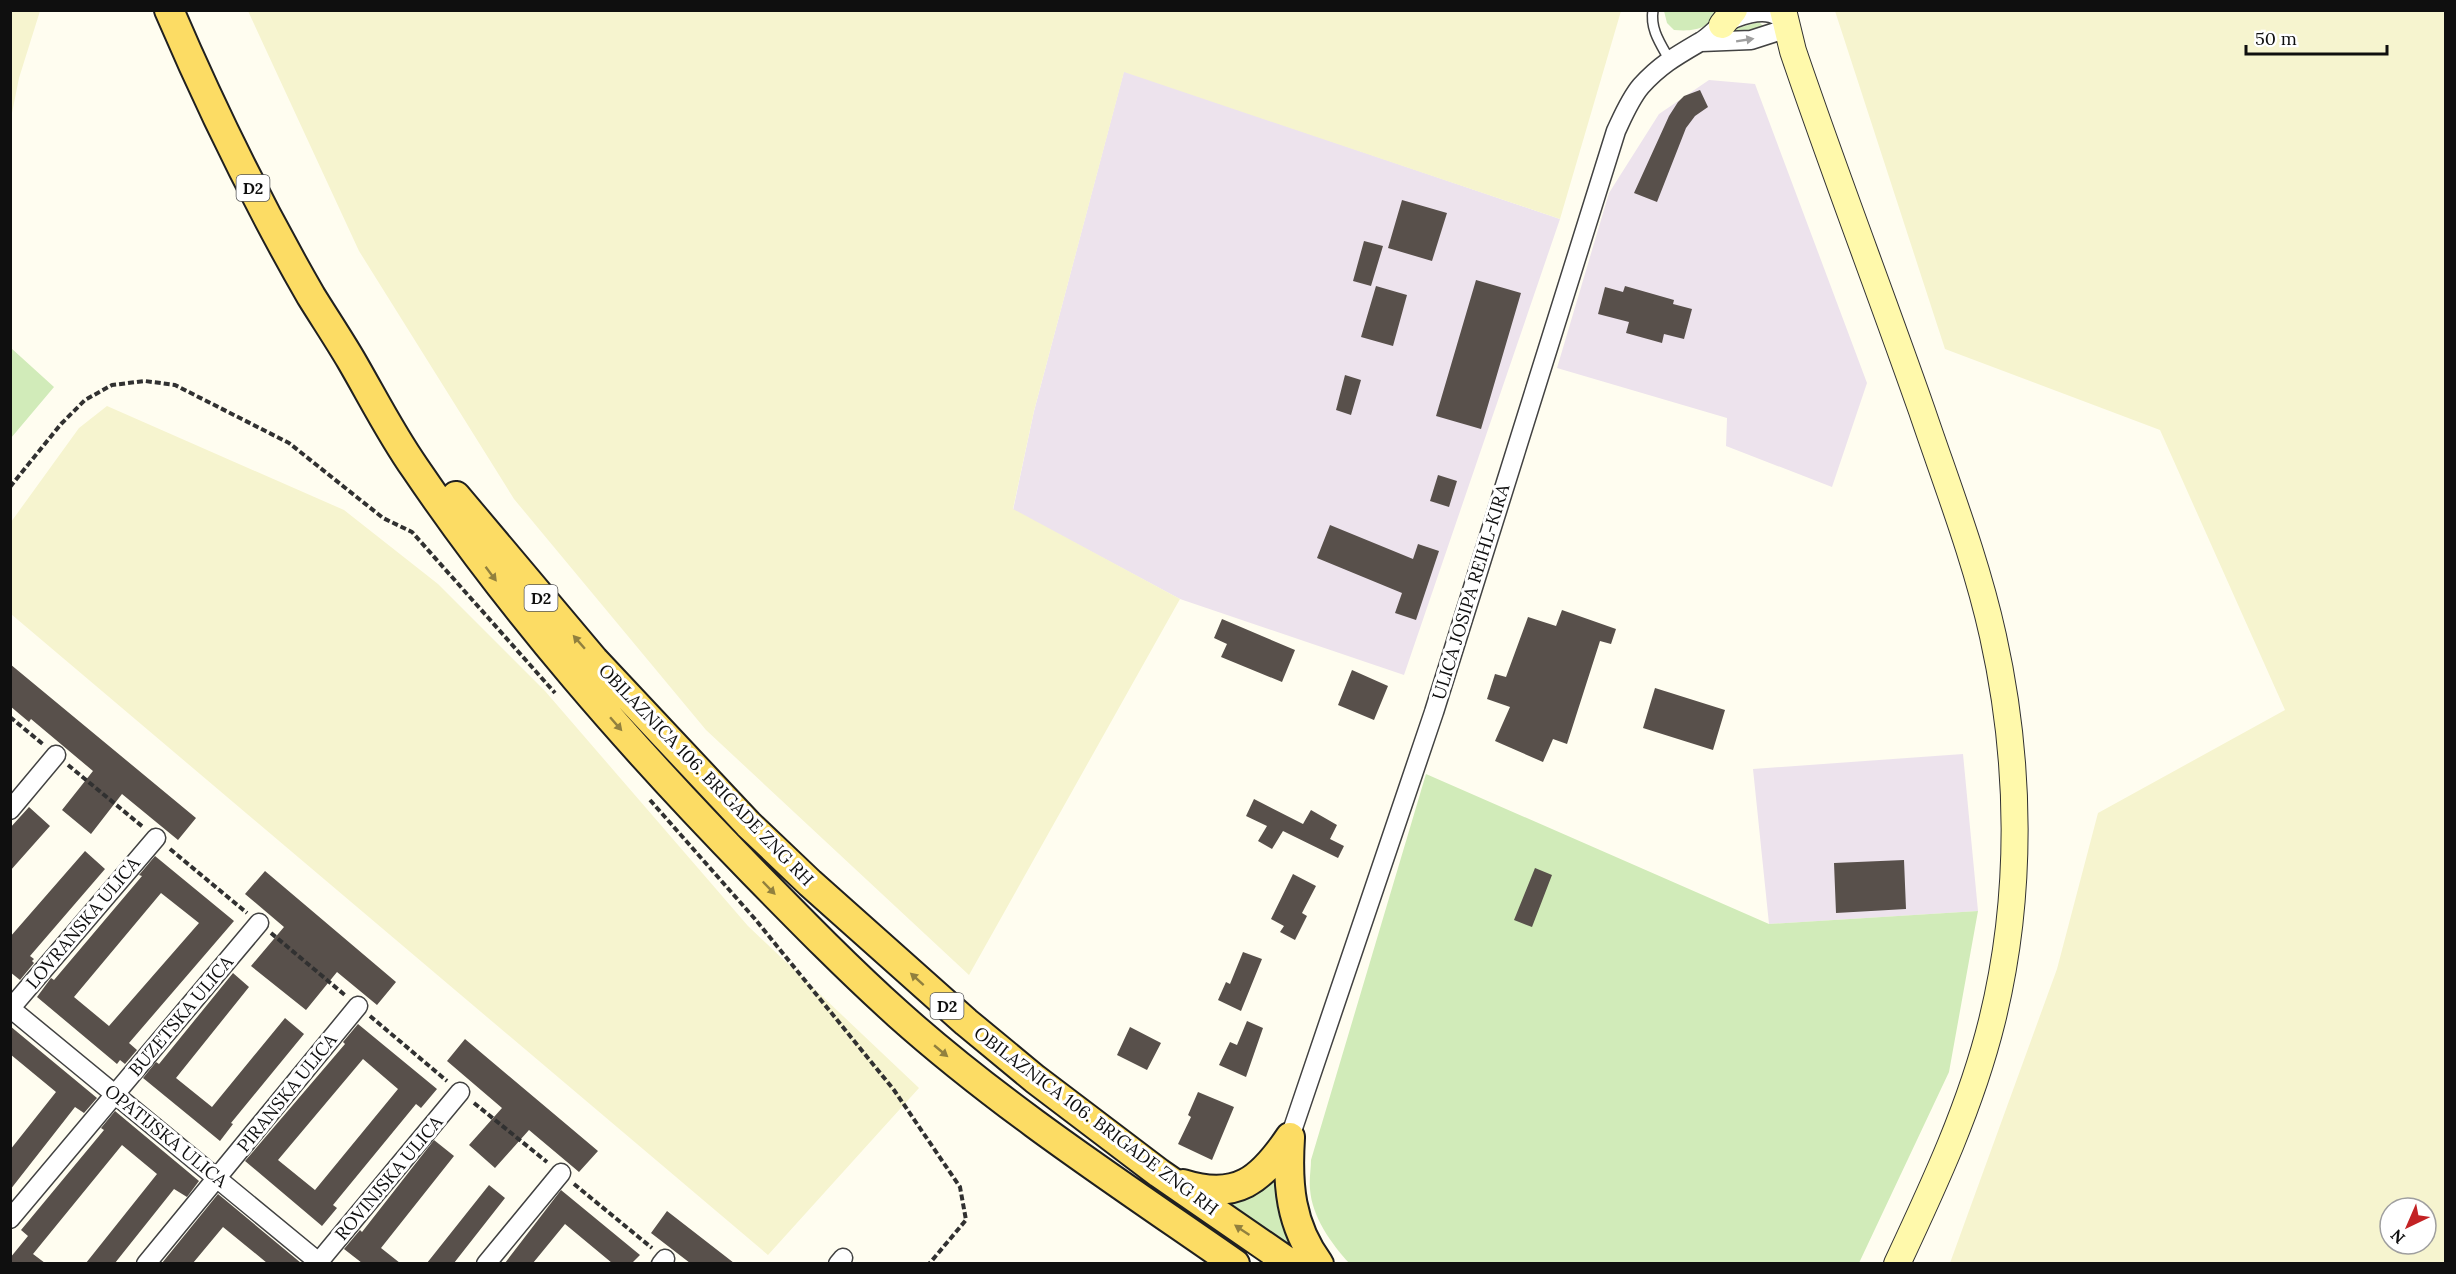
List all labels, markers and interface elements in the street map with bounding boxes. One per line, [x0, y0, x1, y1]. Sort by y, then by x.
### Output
scale bar [2246, 18, 2387, 56]
text: 50 m [2255, 27, 2297, 50]
one-way arrow [1736, 36, 1755, 45]
road number: D2 [236, 175, 270, 201]
street label: ULICA JOSIPA REIHL-KIRA [1427, 481, 1515, 702]
one-way arrow [485, 566, 497, 582]
road number: D2 [524, 585, 558, 611]
one-way arrow [573, 634, 586, 650]
street label: OBILAZNICA 106. BRIGADE ZNG RH [594, 659, 819, 891]
one-way arrow [609, 716, 622, 731]
street label: LOVRANSKA ULICA [21, 852, 145, 993]
one-way arrow [761, 881, 775, 895]
street label: BUZETSKA ULICA [124, 950, 238, 1081]
one-way arrow [910, 972, 925, 986]
road number: D2 [930, 993, 964, 1019]
street label: OBILAZNICA 106. BRIGADE ZNG RH [969, 1021, 1223, 1220]
street label: PIRANSKA ULICA [232, 1028, 342, 1157]
one-way arrow [933, 1044, 949, 1057]
street label: OPATIJSKA ULICA [100, 1079, 233, 1193]
street label: ROVINJSKA ULICA [330, 1110, 448, 1245]
north arrow [2378, 1196, 2438, 1256]
one-way arrow [1235, 1224, 1251, 1236]
text: N [2386, 1225, 2409, 1248]

